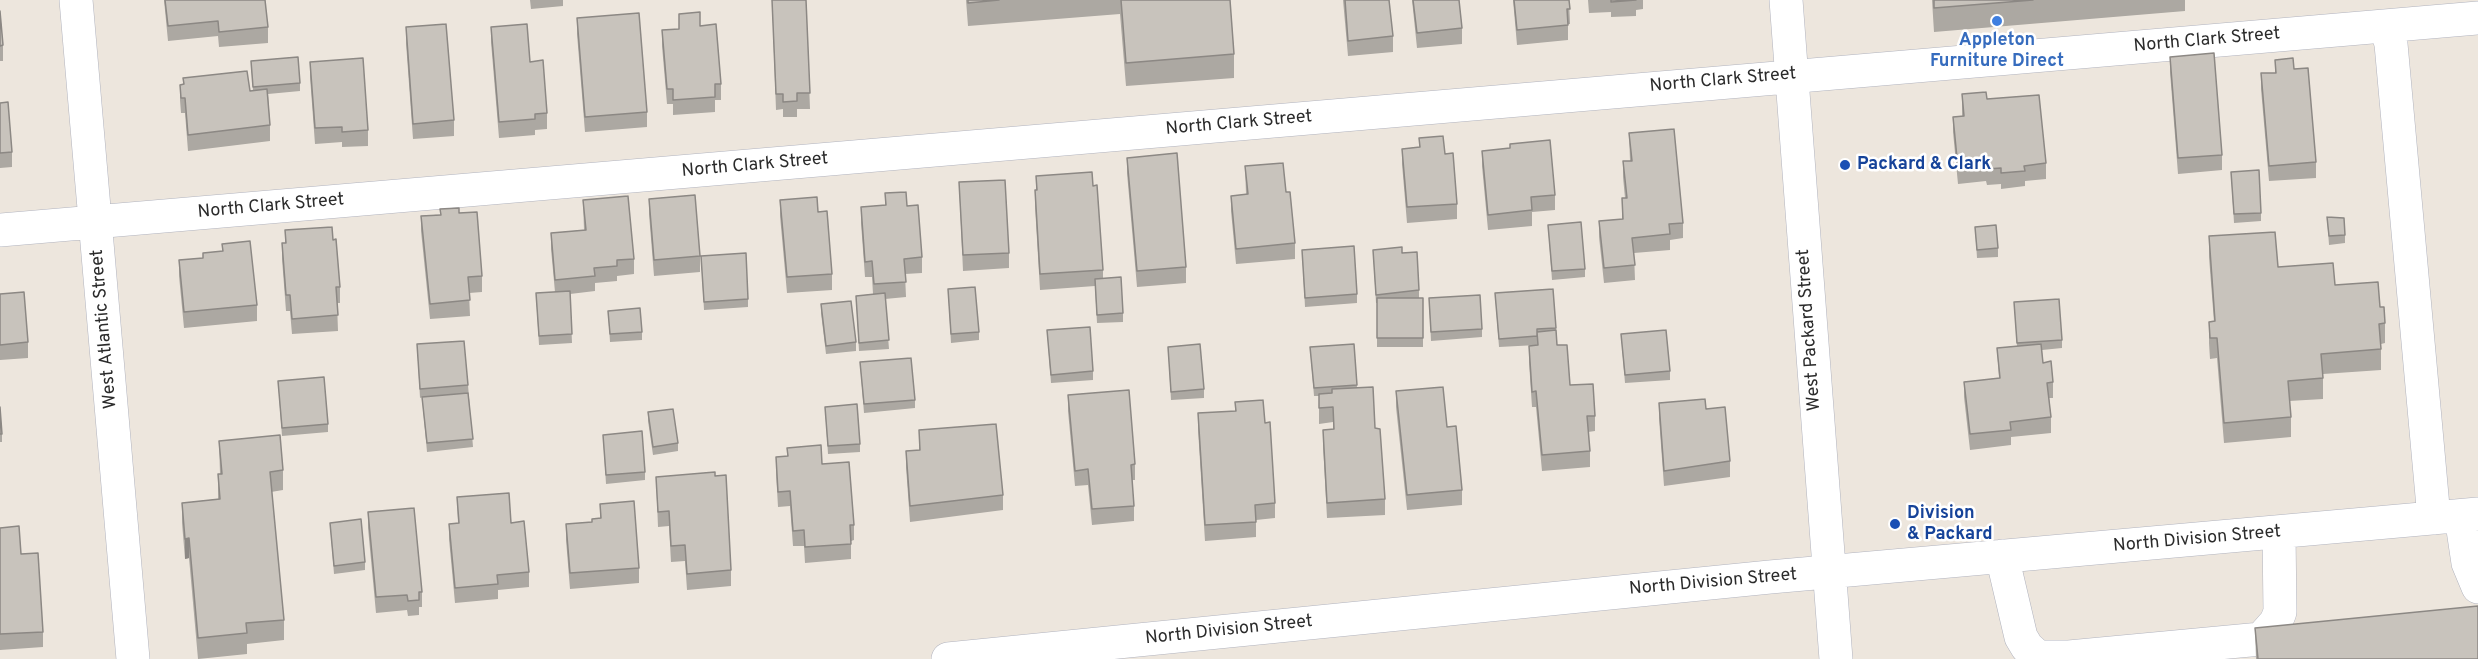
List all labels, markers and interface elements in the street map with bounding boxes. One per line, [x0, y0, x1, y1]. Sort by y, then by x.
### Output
marker: Appleton Furniture Direct [1990, 14, 2004, 28]
street label: North Clark Street [2133, 24, 2281, 58]
place label: Appleton Furniture Direct [1930, 30, 2064, 72]
street label: North Clark Street [1649, 64, 1797, 98]
street label: North Clark Street [1165, 107, 1313, 141]
street label: North Clark Street [681, 149, 829, 183]
place label: Packard & Clark [1857, 154, 1991, 176]
marker: Packard & Clark [1838, 158, 1852, 172]
street label: North Clark Street [197, 190, 345, 224]
street label: West Atlantic Street [87, 248, 123, 410]
street label: West Packard Street [1794, 248, 1826, 412]
place label: Division & Packard [1907, 503, 1993, 546]
marker: Division & Packard [1888, 517, 1902, 531]
street label: North Division Street [2112, 522, 2282, 558]
street label: North Division Street [1628, 565, 1798, 601]
street label: North Division Street [1144, 611, 1314, 651]

